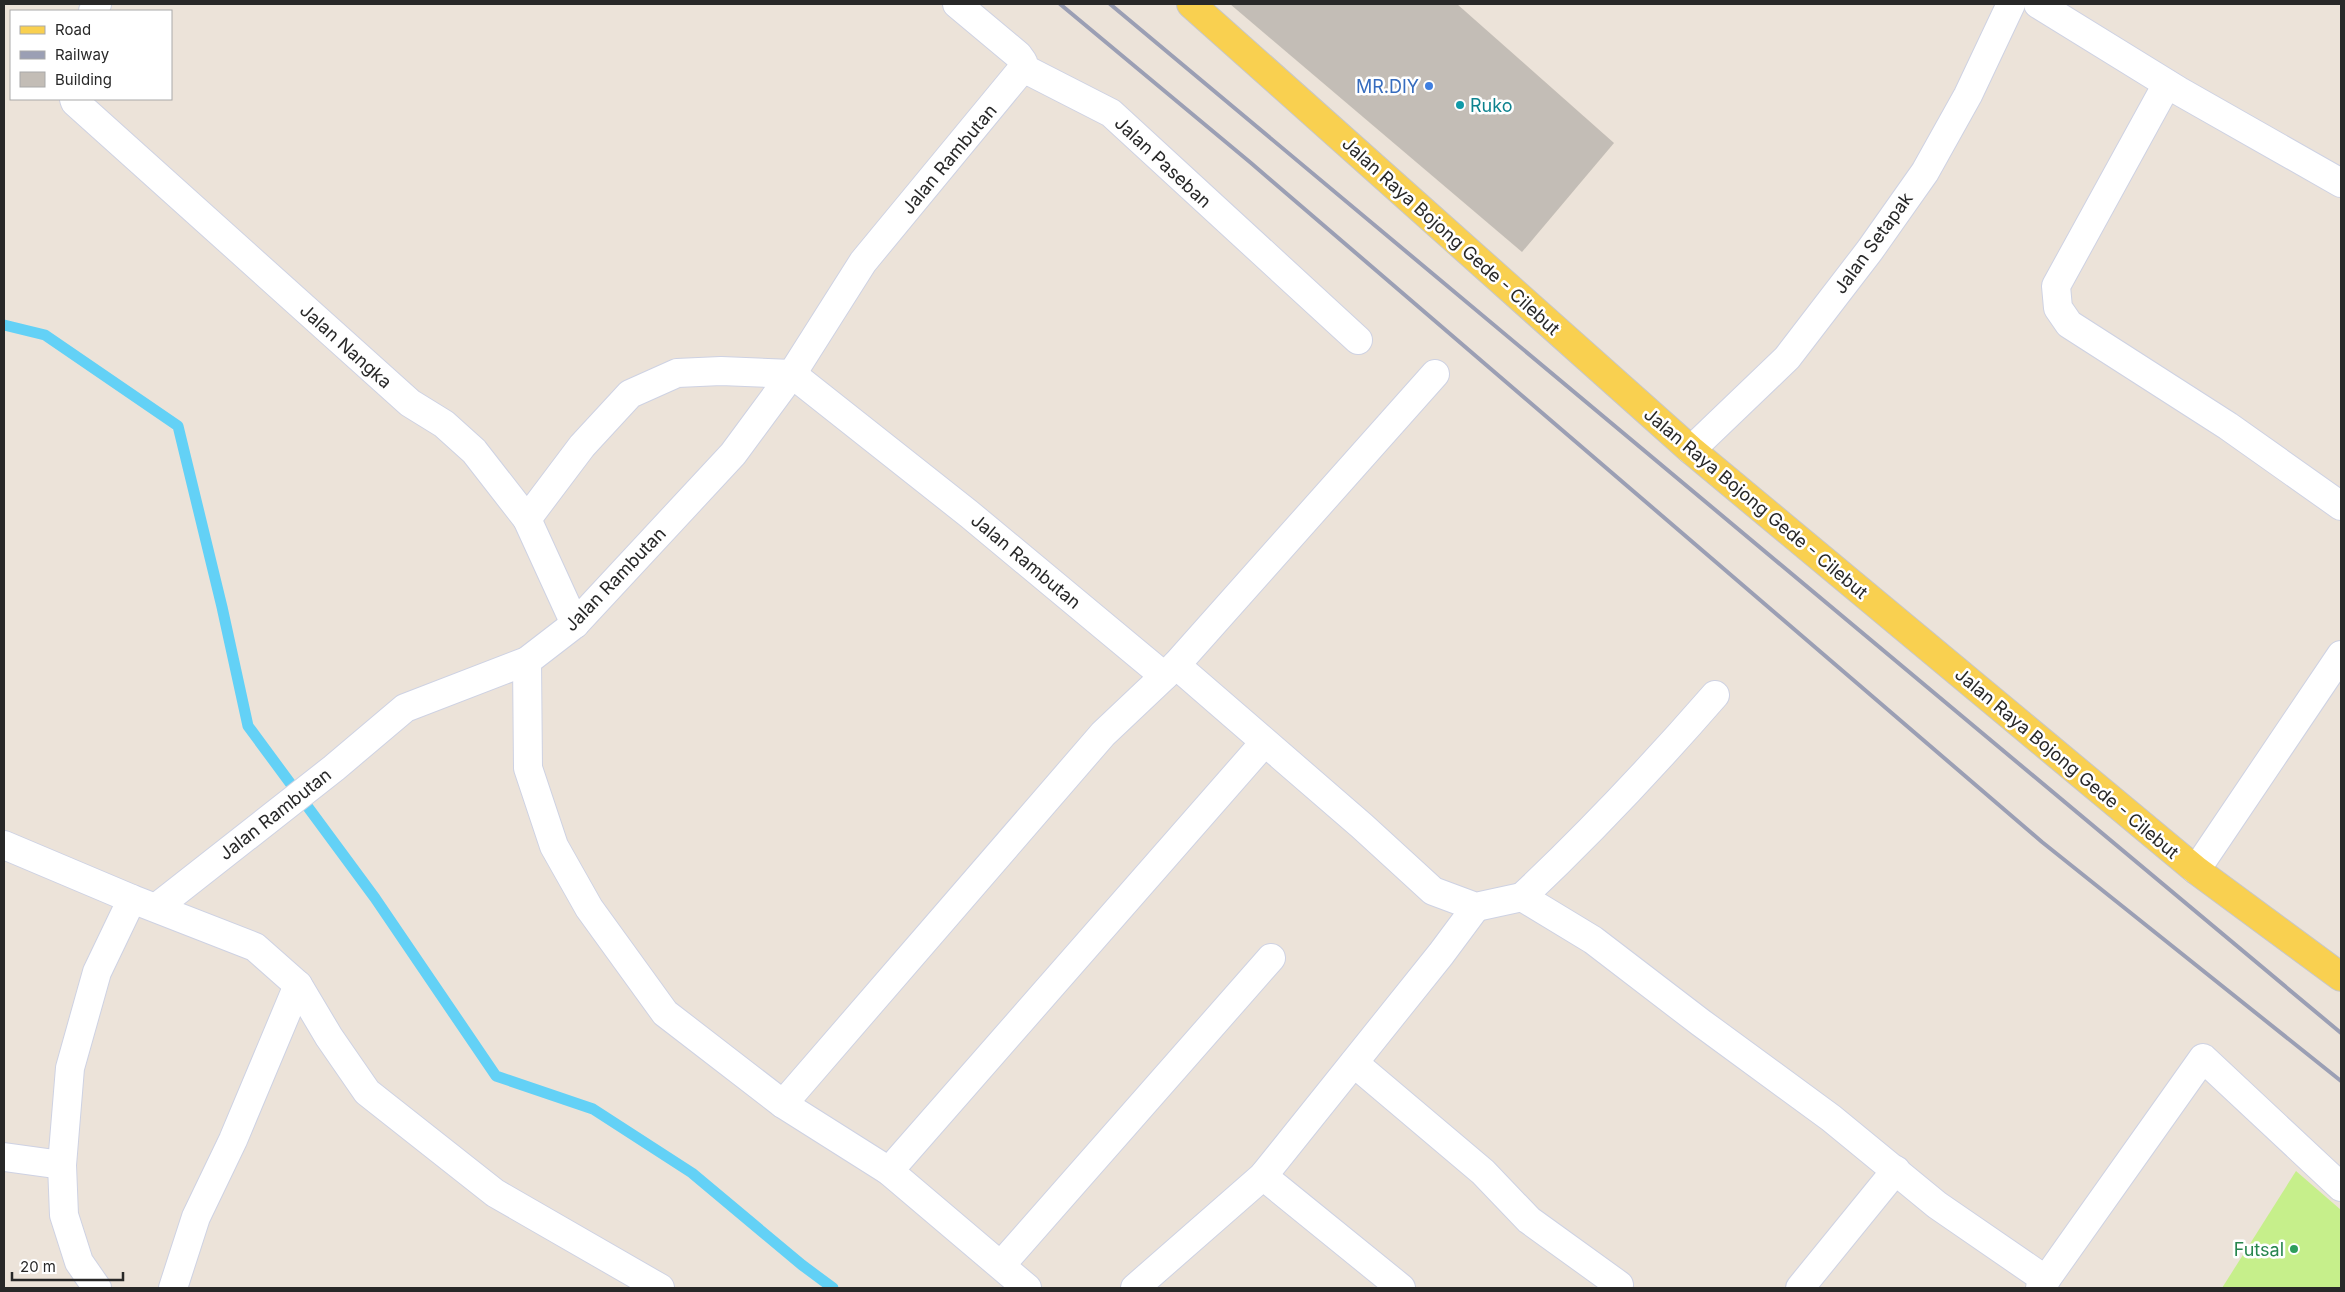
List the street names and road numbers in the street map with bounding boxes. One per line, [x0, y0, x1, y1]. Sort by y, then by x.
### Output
street label: Jalan Rambutan [897, 100, 1001, 218]
street label: Jalan Paseban [1110, 112, 1216, 212]
street label: Jalan Raya Bojong Gede - Cilebut [1338, 133, 1564, 339]
street label: Jalan Setapak [1829, 188, 1917, 298]
street label: Jalan Nangka [296, 299, 396, 393]
street label: Jalan Raya Bojong Gede - Cilebut [1640, 403, 1872, 603]
street label: Jalan Rambutan [967, 509, 1085, 613]
street label: Jalan Rambutan [560, 523, 670, 635]
street label: Jalan Raya Bojong Gede - Cilebut [1951, 663, 2183, 863]
street label: Jalan Rambutan [215, 764, 335, 864]

